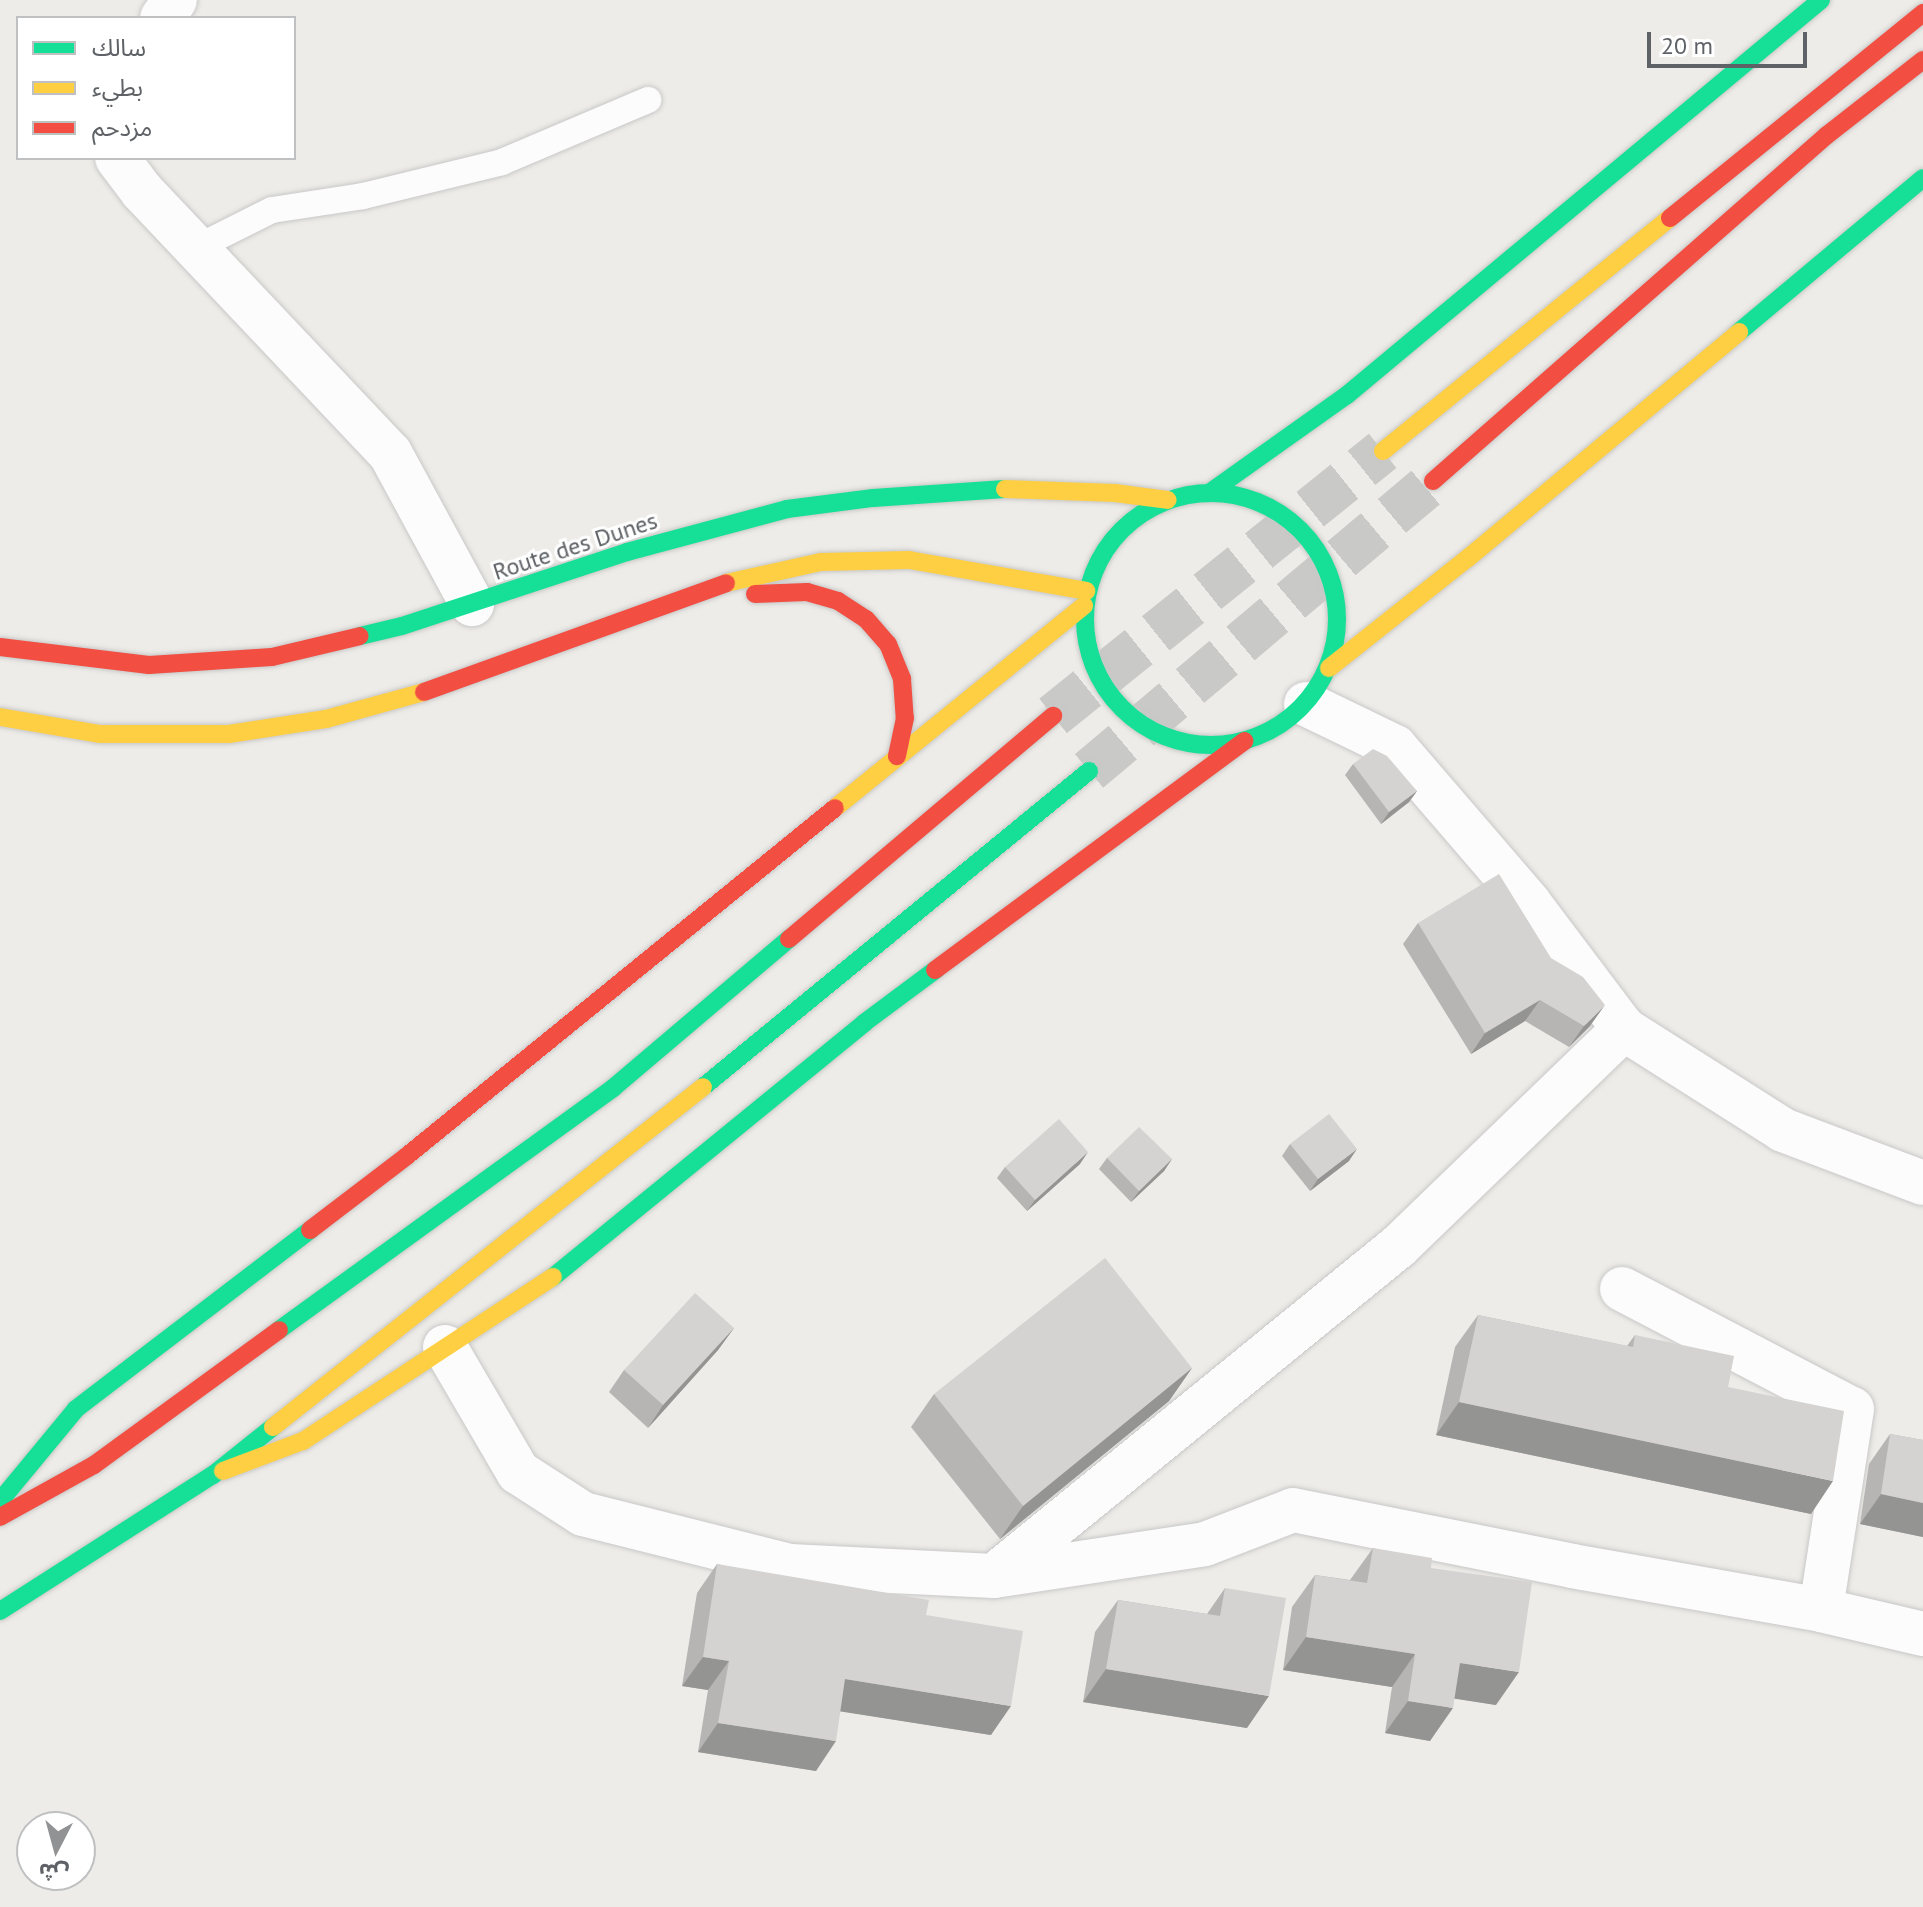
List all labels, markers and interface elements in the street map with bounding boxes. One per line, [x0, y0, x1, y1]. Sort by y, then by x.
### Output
legend [16, 16, 296, 160]
scale bar [1651, 16, 1811, 66]
text: 20 m [1661, 30, 1713, 61]
text: سالك [92, 32, 146, 63]
text: بطيء [92, 72, 143, 103]
text: مزدحم [92, 112, 152, 143]
street label: Route des Dunes [489, 506, 661, 586]
north arrow [16, 1811, 96, 1891]
text: ش [37, 1857, 70, 1888]

